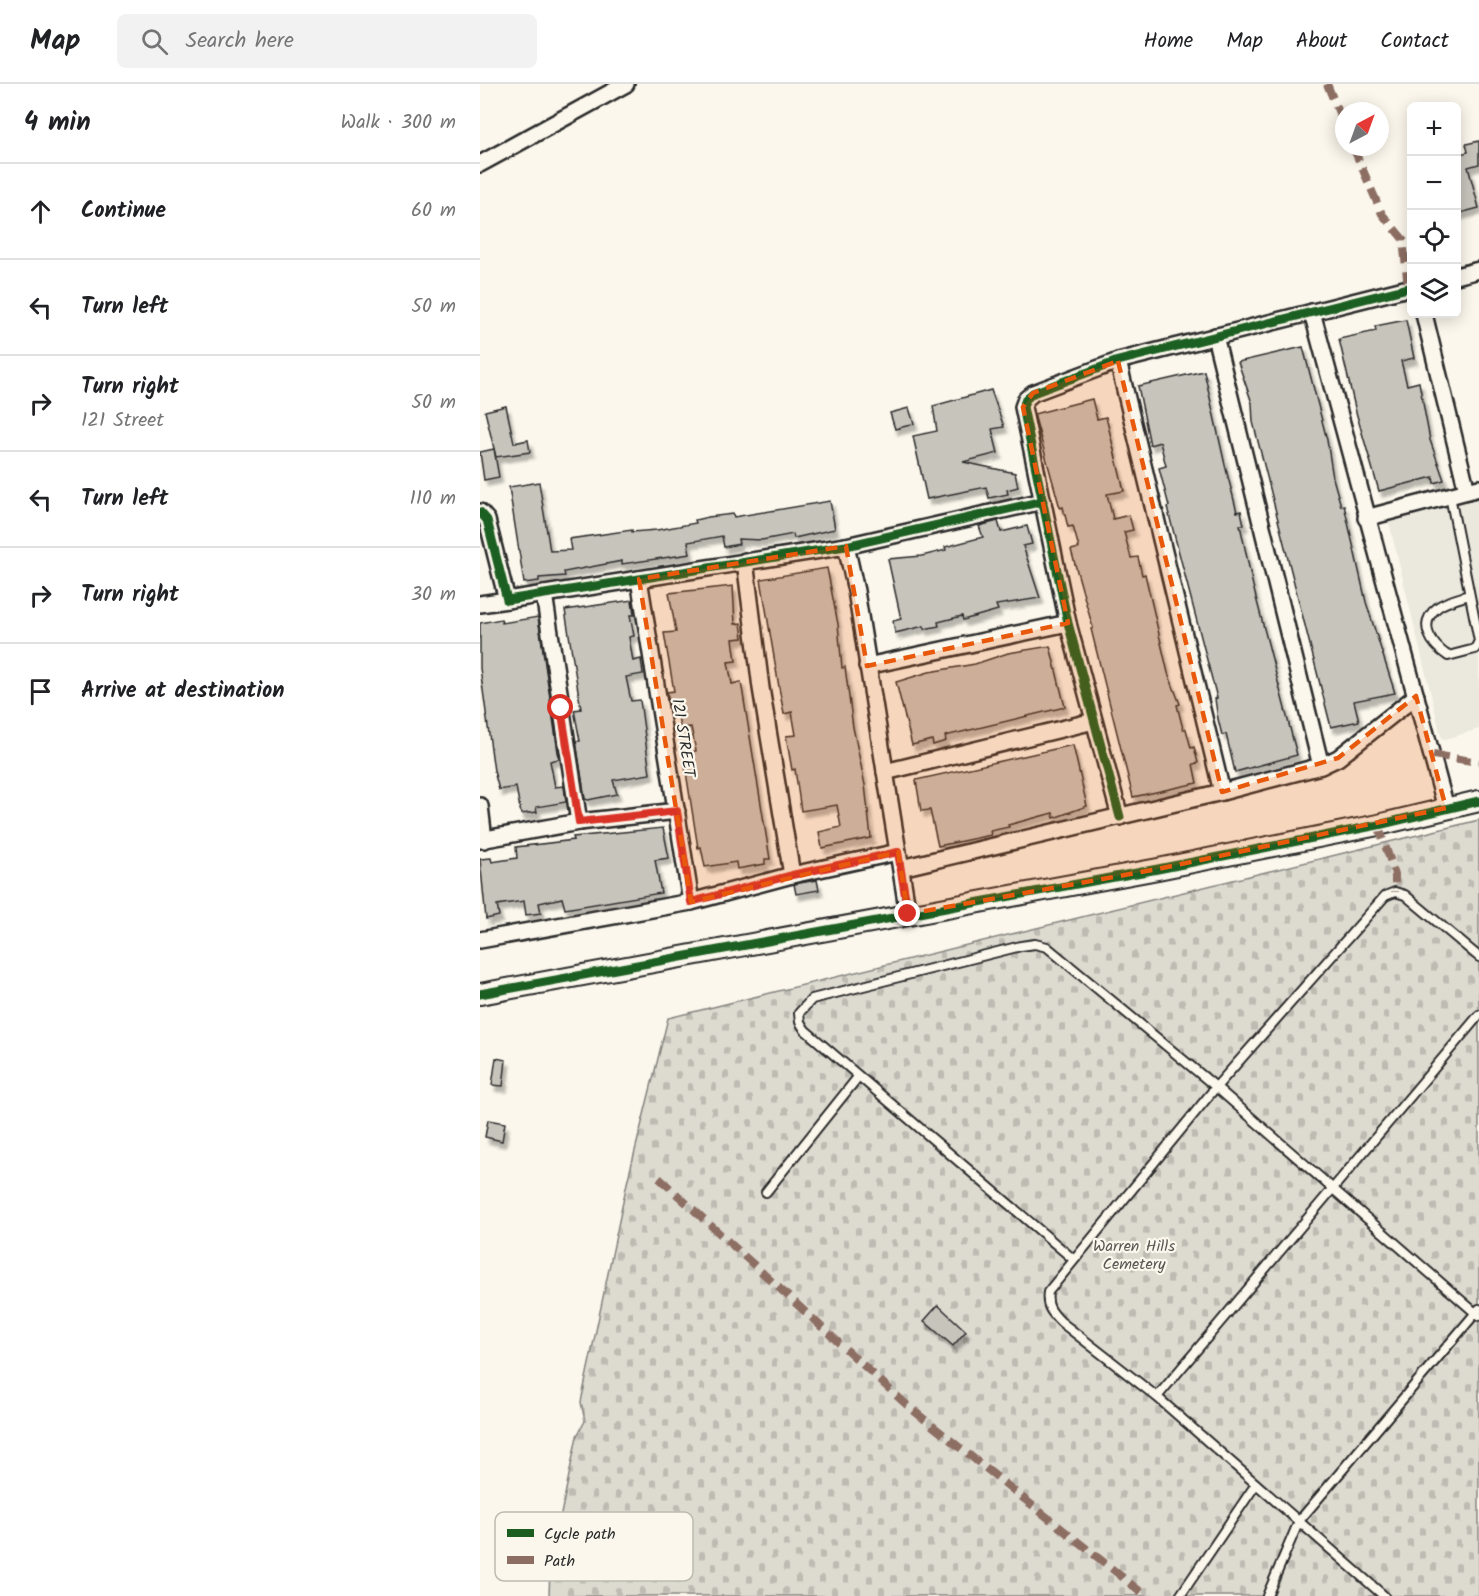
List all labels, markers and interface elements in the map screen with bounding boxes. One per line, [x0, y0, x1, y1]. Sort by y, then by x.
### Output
search box [117, 14, 537, 68]
text: Map [30, 19, 81, 64]
text: Search here [186, 24, 294, 59]
icon: search [138, 25, 171, 58]
text: Home [1144, 25, 1193, 58]
text: Map [1226, 25, 1263, 58]
text: About [1296, 25, 1347, 58]
text: Contact [1380, 25, 1449, 58]
text: 4 min [24, 102, 91, 144]
north arrow [1335, 102, 1389, 156]
map controls [1407, 102, 1461, 318]
button: + [1407, 102, 1461, 156]
text: Walk · 300 m [341, 107, 456, 139]
button: − [1407, 156, 1461, 210]
text: Continue [81, 194, 166, 229]
icon: ahead [24, 195, 57, 228]
text: 60 m [411, 195, 456, 227]
button: locate [1407, 210, 1461, 264]
button: layers [1407, 264, 1461, 318]
text: Turn left [81, 290, 168, 325]
icon: left [24, 291, 57, 324]
text: 50 m [411, 291, 456, 323]
text: Turn right [81, 370, 179, 405]
icon: right [24, 387, 57, 420]
text: 50 m [411, 387, 456, 419]
text: 121 Street [81, 405, 164, 437]
text: Turn left [81, 482, 168, 517]
icon: left [24, 483, 57, 516]
text: 110 m [410, 483, 456, 515]
text: Turn right [81, 578, 179, 613]
icon: right [24, 579, 57, 612]
text: 30 m [411, 579, 456, 611]
text: Arrive at destination [81, 674, 284, 709]
icon: arrive [24, 675, 57, 708]
route start [547, 694, 573, 720]
street label: 121 STREET [664, 697, 702, 781]
route end [894, 900, 920, 926]
park label: Warren Hills Cemetery [1093, 1234, 1175, 1277]
legend [495, 1512, 693, 1581]
text: Cycle path [544, 1522, 616, 1547]
text: Path [544, 1549, 575, 1574]

